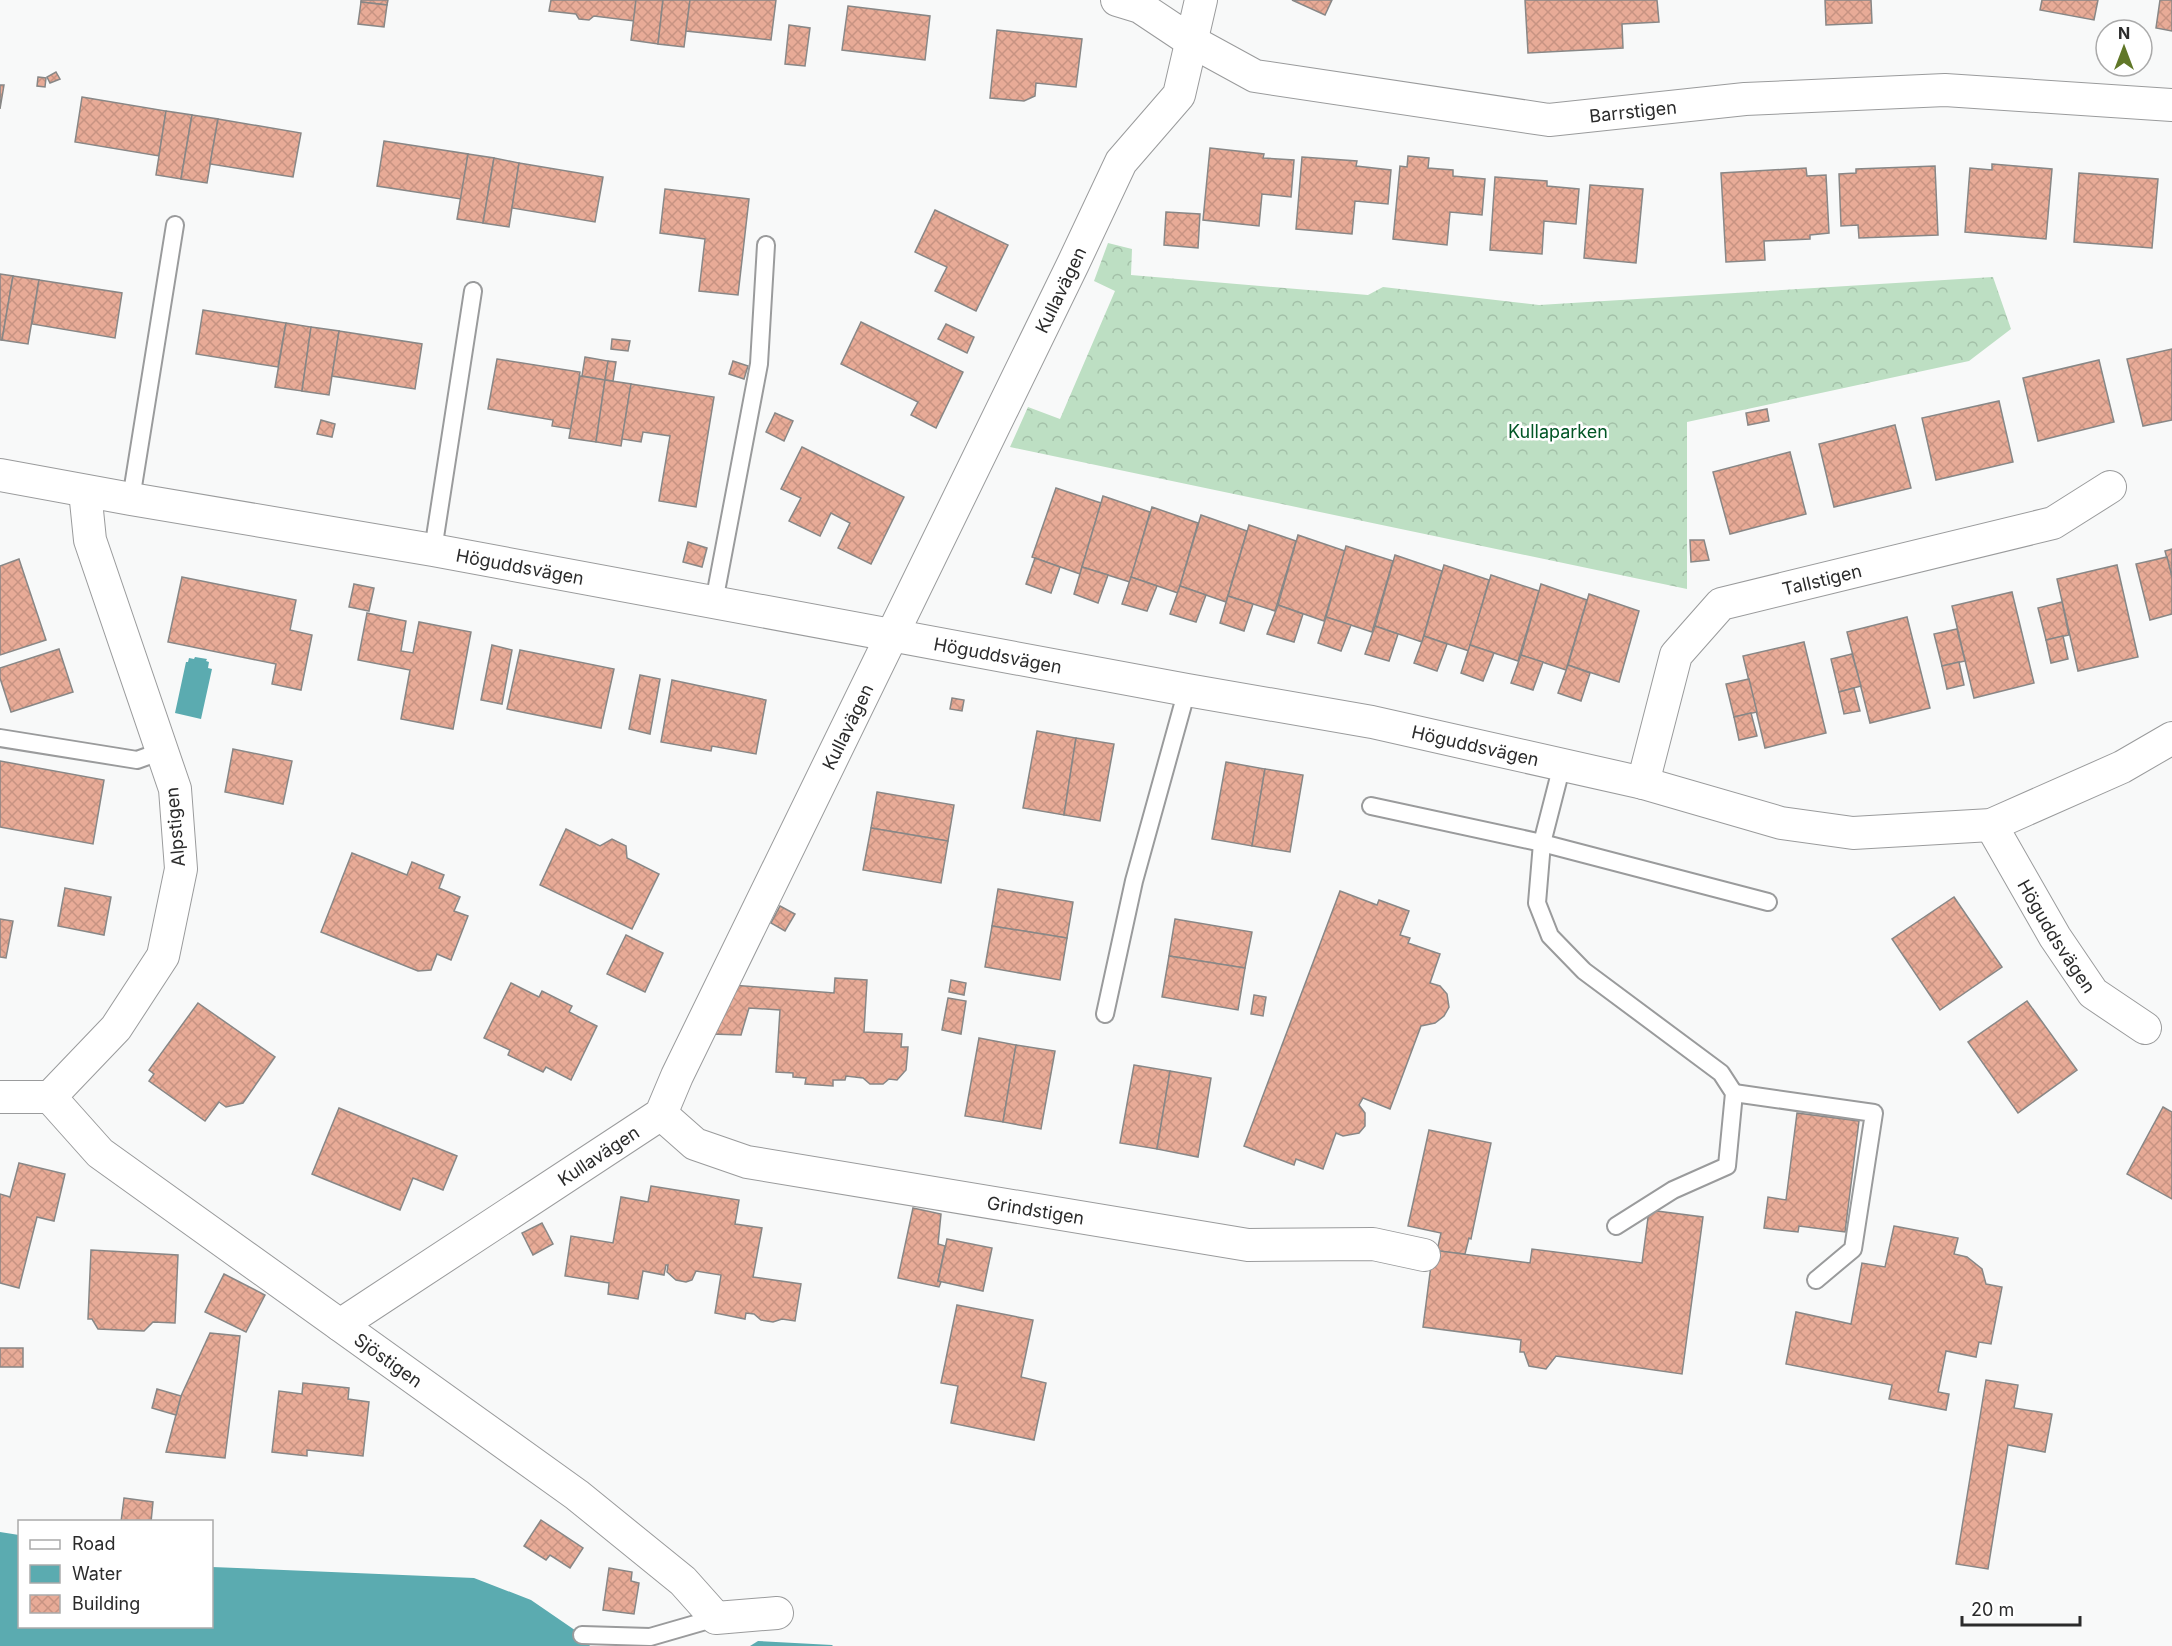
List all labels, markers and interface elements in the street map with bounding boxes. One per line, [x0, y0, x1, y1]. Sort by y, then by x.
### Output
north arrow [2094, 18, 2154, 78]
text: N [2118, 23, 2130, 43]
street label: Barrstigen [1588, 96, 1678, 126]
street label: Kullavägen [1031, 243, 1090, 336]
park label: Kullaparken [1508, 421, 1608, 442]
street label: Höguddsvägen [454, 544, 586, 588]
street label: Tallstigen [1780, 560, 1864, 599]
street label: Höguddsvägen [932, 633, 1064, 677]
street label: Kullavägen [818, 680, 877, 773]
street label: Höguddsvägen [1410, 721, 1541, 770]
street label: Alpstigen [161, 786, 189, 868]
street label: Höguddsvägen [2014, 875, 2100, 997]
street label: Kullavägen [554, 1121, 643, 1190]
street label: Grindstigen [985, 1191, 1086, 1228]
street label: Sjöstigen [350, 1328, 427, 1391]
legend [18, 1520, 213, 1628]
text: Road [72, 1533, 115, 1554]
text: Water [72, 1563, 122, 1584]
scale bar [1962, 1589, 2080, 1627]
text: Building [72, 1593, 140, 1614]
text: 20 m [1971, 1599, 2014, 1620]

